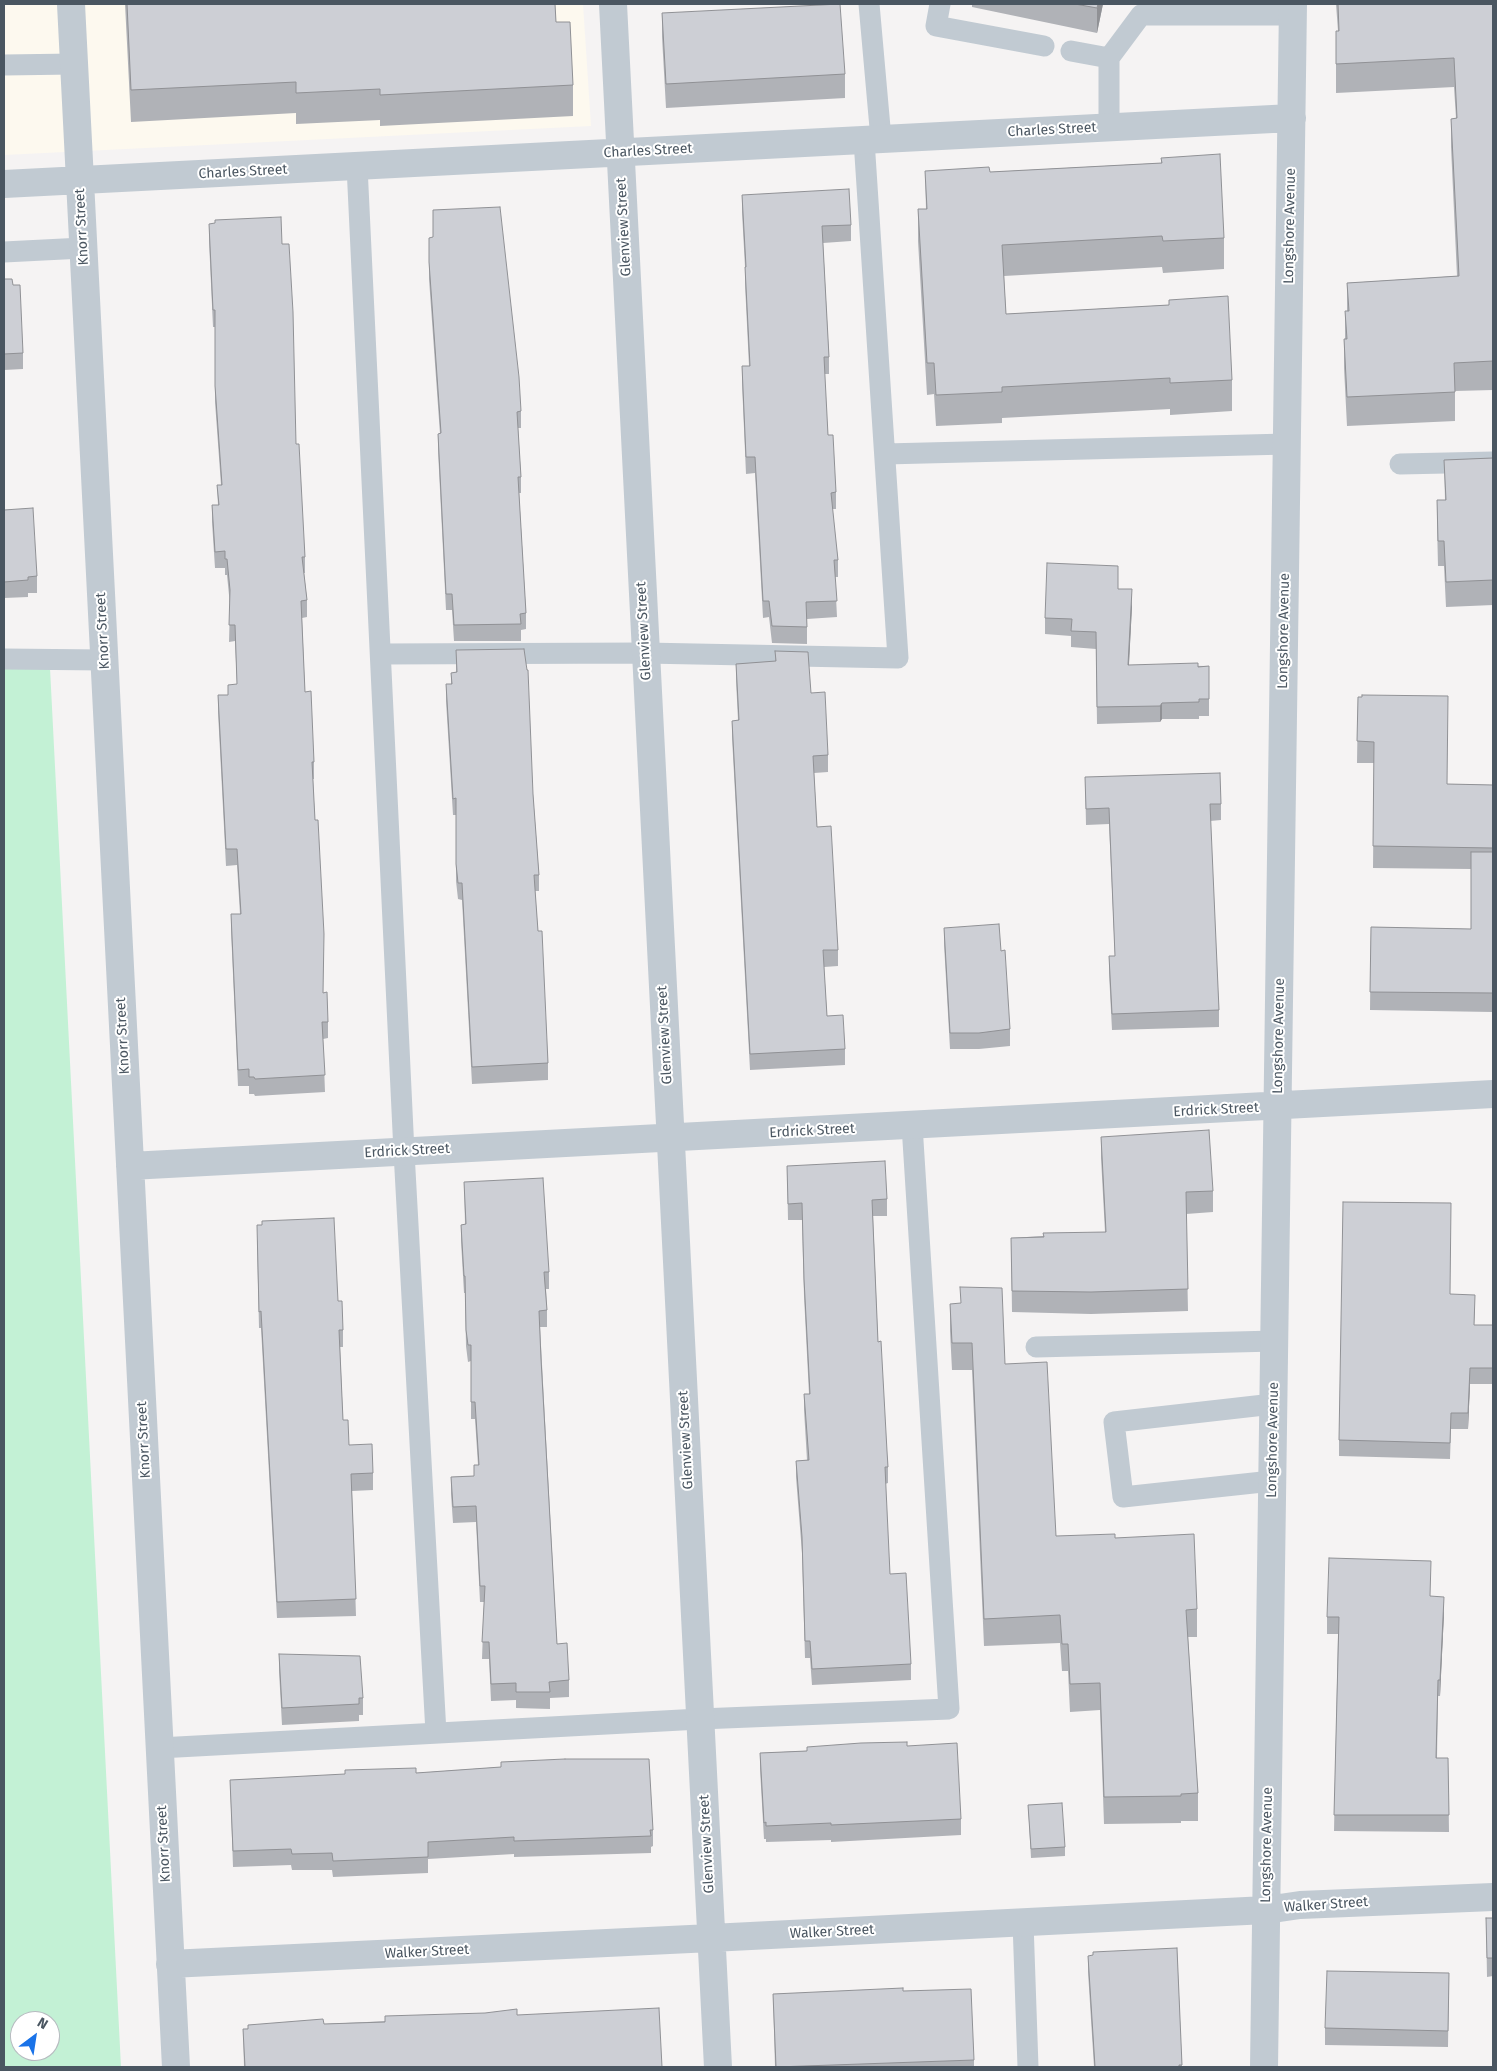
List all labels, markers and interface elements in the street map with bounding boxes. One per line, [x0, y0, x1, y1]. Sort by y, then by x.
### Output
street label: Charles Street [1007, 119, 1097, 141]
street label: Charles Street [603, 140, 693, 162]
street label: Charles Street [198, 161, 288, 183]
street label: Longshore Avenue [1281, 168, 1299, 284]
street label: Glenview Street [613, 177, 635, 277]
street label: Knorr Street [72, 188, 92, 266]
street label: Longshore Avenue [1275, 573, 1293, 689]
street label: Glenview Street [633, 581, 655, 681]
street label: Knorr Street [93, 592, 113, 670]
street label: Longshore Avenue [1270, 978, 1288, 1094]
street label: Glenview Street [654, 985, 676, 1085]
street label: Knorr Street [113, 997, 133, 1075]
street label: Erdrick Street [1173, 1099, 1259, 1121]
street label: Erdrick Street [769, 1120, 855, 1142]
street label: Erdrick Street [364, 1140, 450, 1162]
street label: Longshore Avenue [1264, 1382, 1282, 1498]
street label: Glenview Street [675, 1390, 697, 1490]
street label: Knorr Street [134, 1401, 154, 1479]
street label: Longshore Avenue [1258, 1787, 1276, 1903]
street label: Glenview Street [696, 1794, 718, 1894]
street label: Knorr Street [154, 1805, 174, 1883]
street label: Walker Street [1283, 1894, 1369, 1916]
street label: Walker Street [789, 1921, 875, 1943]
street label: Walker Street [384, 1941, 470, 1963]
north arrow [10, 2011, 60, 2061]
text: N [34, 2014, 51, 2033]

